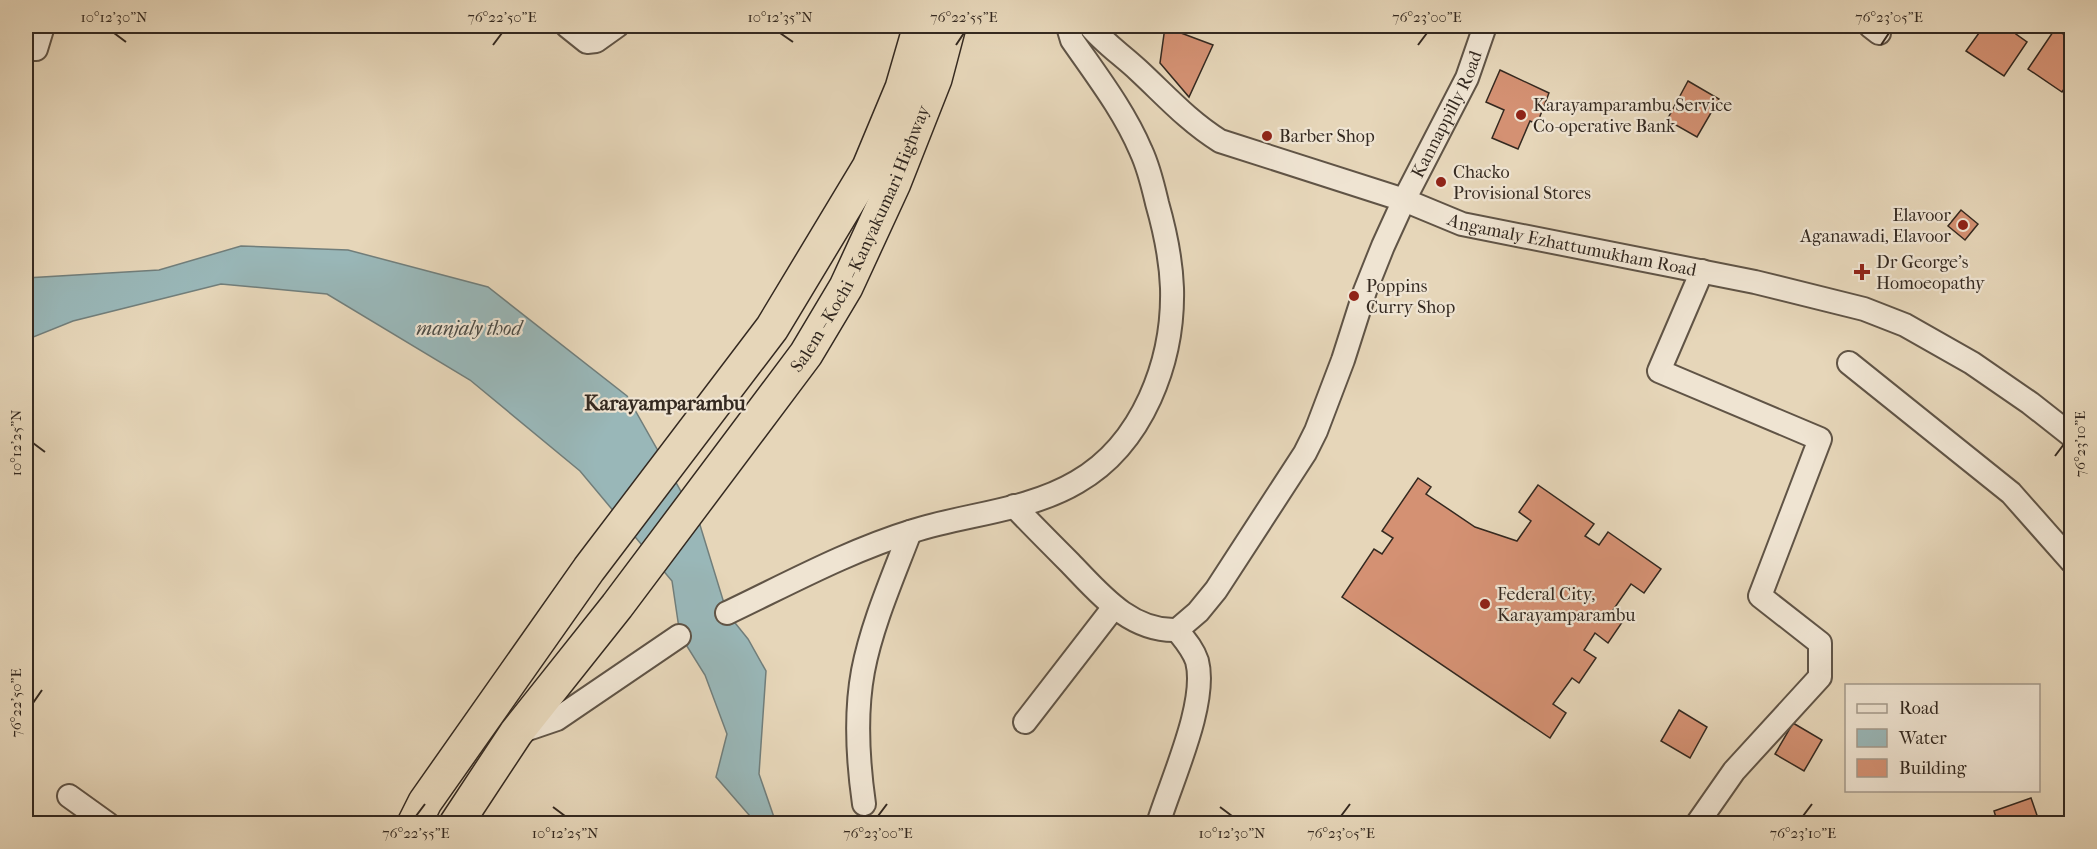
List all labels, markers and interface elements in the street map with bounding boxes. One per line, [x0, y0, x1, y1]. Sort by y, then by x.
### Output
text: 10°12'30"N [81, 8, 148, 26]
text: 76°22'50"E [467, 8, 537, 26]
text: 10°12'35"N [747, 8, 813, 26]
text: 76°22'55"E [930, 8, 998, 26]
text: 76°23'00"E [1392, 8, 1462, 26]
text: 76°23'05"E [1855, 8, 1923, 26]
street label: Kannappilly Road [1407, 48, 1487, 181]
place label: Karayamparambu Service Co-operative Bank [1533, 95, 1732, 137]
street label: Salem - Kochi - Kanyakumari Highway [786, 101, 935, 376]
marker: Karayamparambu Service Co-operative Bank [1514, 108, 1528, 122]
place label: Barber Shop [1279, 126, 1375, 147]
marker: Barber Shop [1260, 129, 1274, 143]
place label: Chacko Provisional Stores [1453, 162, 1591, 204]
marker: Chacko Provisional Stores [1434, 175, 1448, 189]
place label: Elavoor Aganawadi, Elavoor [1799, 205, 1951, 247]
street label: Angamaly Ezhattumukham Road [1443, 209, 1699, 281]
marker: Elavoor Aganawadi, Elavoor [1956, 218, 1970, 232]
place label: Dr George's Homoeopathy [1876, 252, 1986, 294]
marker: Dr George's Homoeopathy [1853, 263, 1871, 281]
place label: Poppins Curry Shop [1366, 276, 1456, 318]
marker: Poppins Curry Shop [1347, 289, 1361, 303]
water label: manjaly thod [416, 317, 525, 340]
district label: Karayamparambu [584, 391, 746, 415]
text: 10°12'25"N [7, 409, 25, 476]
text: 76°23'10"E [2071, 411, 2089, 477]
place label: Federal City, Karayamparambu [1497, 584, 1635, 626]
marker: Federal City, Karayamparambu [1478, 597, 1492, 611]
text: 76°22'50"E [7, 668, 25, 738]
legend [1845, 684, 2040, 792]
text: Road [1899, 698, 1939, 719]
text: Water [1898, 728, 1947, 749]
text: Building [1899, 758, 1967, 779]
text: 76°22'55"E [382, 824, 450, 842]
text: 10°12'25"N [532, 824, 599, 842]
text: 76°23'00"E [843, 824, 913, 842]
text: 10°12'30"N [1199, 824, 1266, 842]
text: 76°23'05"E [1307, 824, 1375, 842]
text: 76°23'10"E [1770, 824, 1836, 842]

